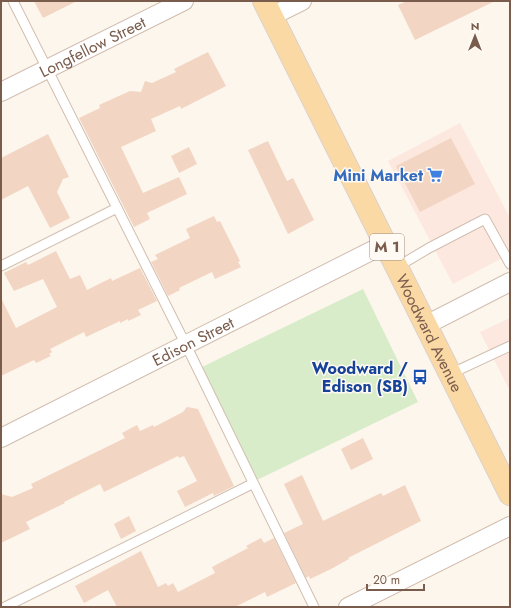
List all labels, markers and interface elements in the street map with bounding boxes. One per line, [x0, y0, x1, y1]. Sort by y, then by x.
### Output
street label: Longfellow Street [35, 11, 150, 83]
north arrow [455, 16, 495, 56]
text: N [471, 18, 479, 34]
place label: Mini Market [333, 164, 424, 187]
supermarket icon: Mini Market [426, 166, 444, 184]
road number: M 1 [370, 234, 404, 260]
street label: Woodward Avenue [390, 270, 468, 396]
street label: Edison Street [148, 311, 238, 372]
place label: Woodward / Edison (SB) [312, 357, 408, 398]
bus stop icon: Woodward / Edison (SB) [411, 368, 429, 386]
scale bar [367, 566, 424, 592]
text: 20 m [373, 571, 400, 589]

